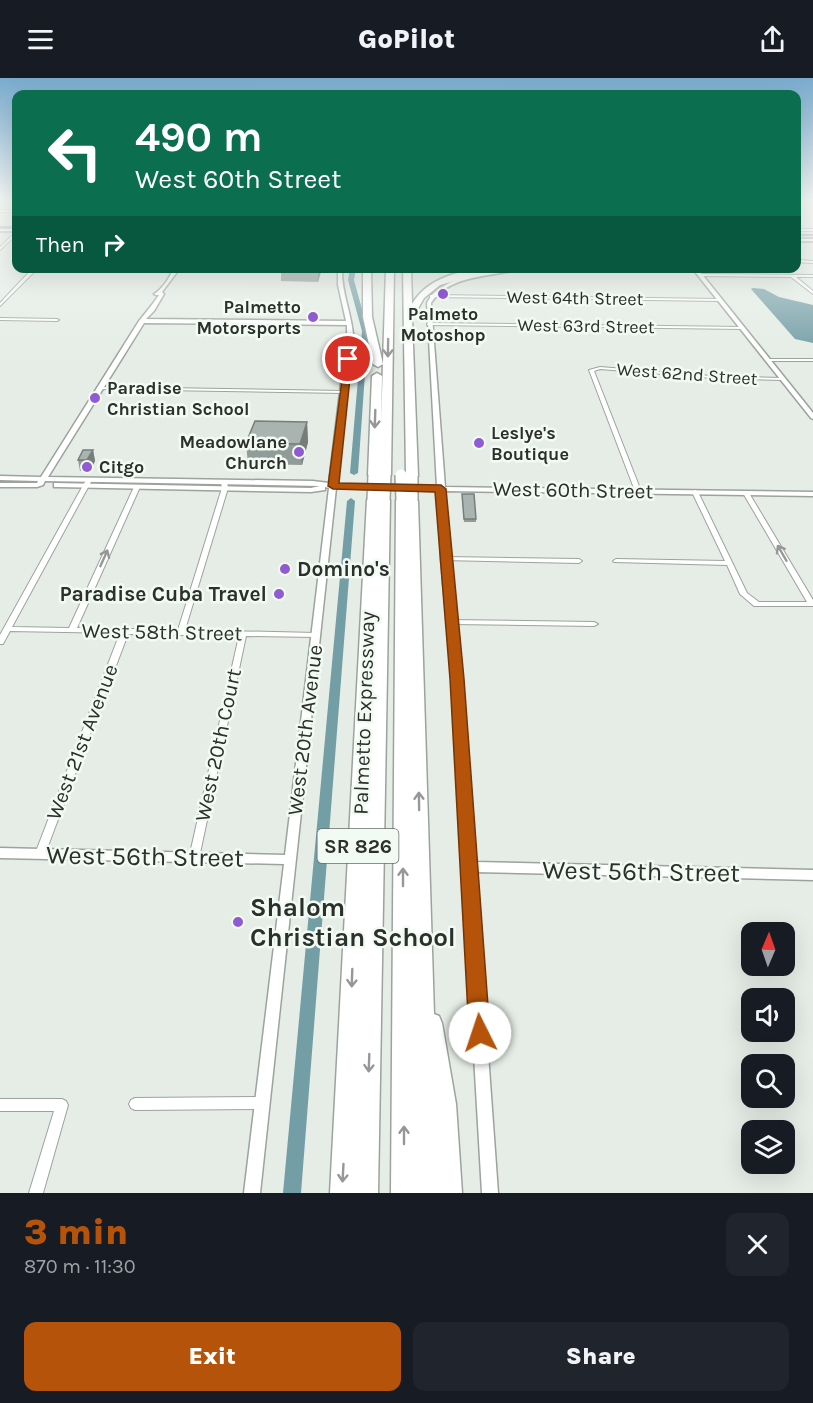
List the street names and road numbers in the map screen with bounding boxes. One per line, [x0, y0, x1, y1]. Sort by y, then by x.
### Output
street label: West 64th Street [506, 286, 644, 310]
street label: West 63rd Street [517, 314, 655, 338]
street label: West 62nd Street [616, 358, 758, 390]
street label: West 60th Street [493, 477, 654, 503]
street label: Palmetto Expressway [348, 611, 380, 815]
street label: West 58th Street [81, 619, 243, 645]
street label: West 20th Avenue [283, 643, 327, 817]
street label: West 21st Avenue [41, 661, 123, 823]
street label: West 20th Court [190, 666, 246, 824]
road number: SR 826 [318, 829, 398, 863]
street label: West 56th Street [46, 839, 244, 874]
street label: West 56th Street [542, 854, 740, 889]

